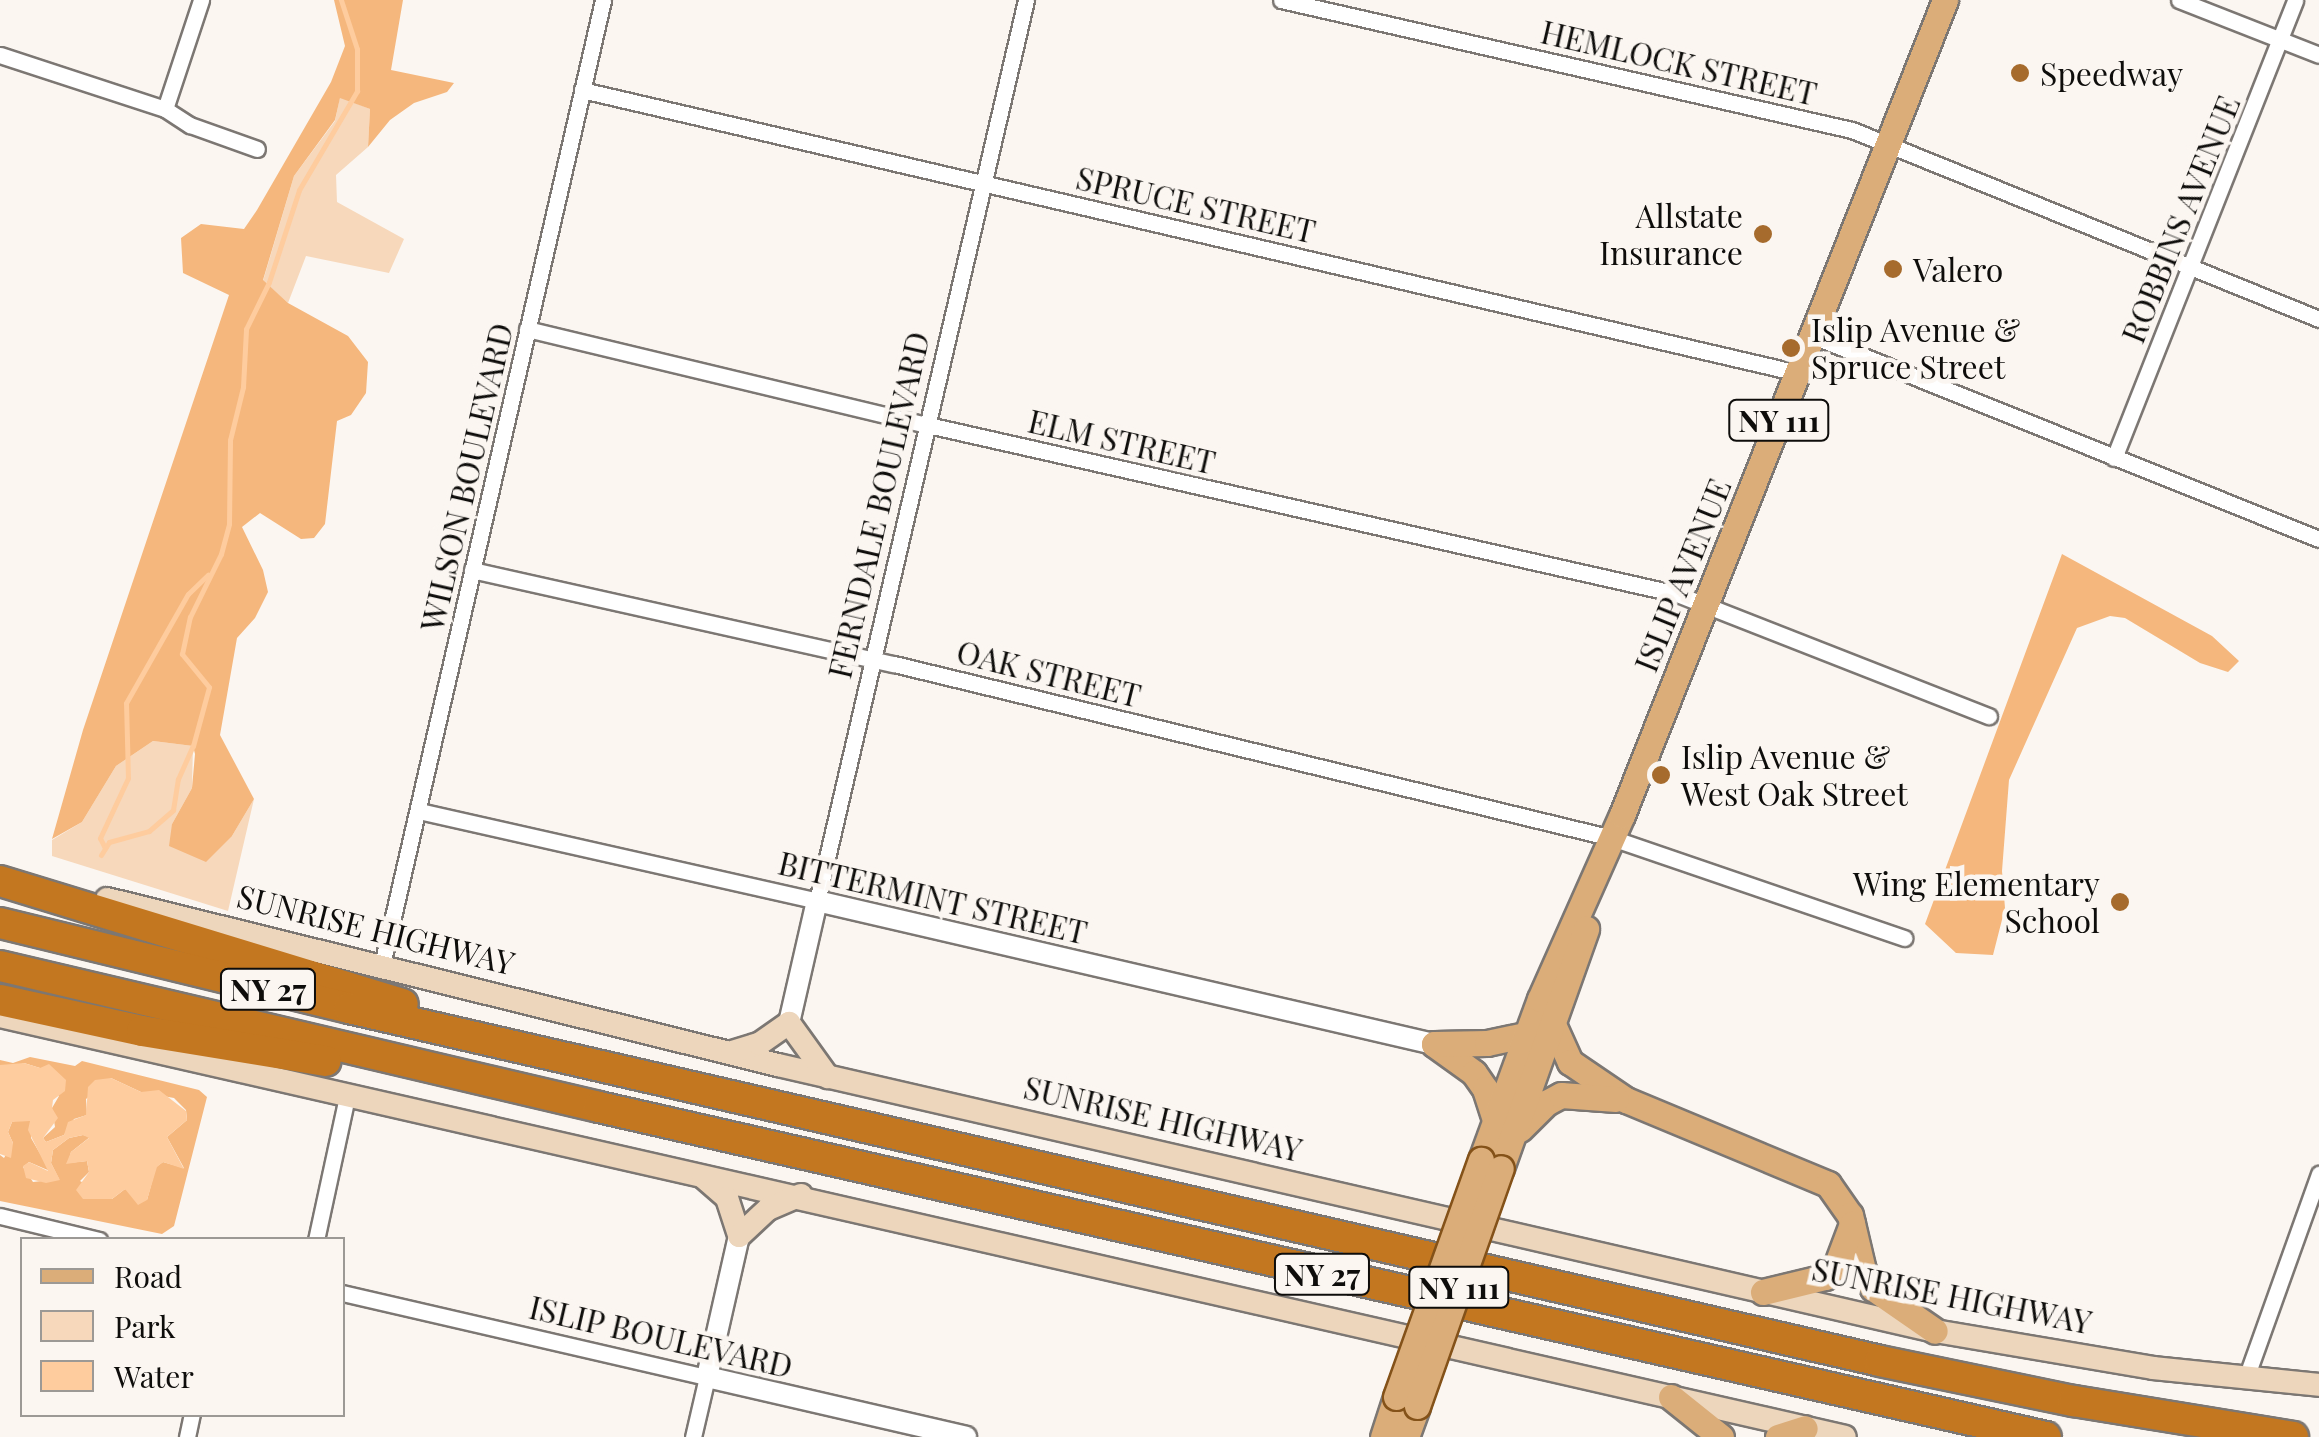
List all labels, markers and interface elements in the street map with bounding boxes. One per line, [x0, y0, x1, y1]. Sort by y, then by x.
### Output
street label: HEMLOCK STREET [1537, 12, 1821, 112]
place label: Speedway [2040, 54, 2183, 92]
marker: Speedway [2009, 62, 2031, 84]
street label: ROBBINS AVENUE [2113, 89, 2247, 349]
street label: SPRUCE STREET [1073, 158, 1319, 250]
place label: Allstate Insurance [1599, 197, 1743, 272]
marker: Allstate Insurance [1752, 223, 1774, 245]
place label: Valero [1913, 250, 2003, 288]
marker: Valero [1882, 258, 1904, 280]
place label: Islip Avenue & Spruce Street [1811, 311, 2021, 386]
street label: WILSON BOULEVARD [412, 319, 520, 635]
street label: FERNDALE BOULEVARD [819, 328, 937, 682]
marker: Islip Avenue & Spruce Street [1780, 337, 1802, 359]
road number: NY 111 [1726, 395, 1832, 445]
street label: ELM STREET [1025, 401, 1219, 481]
street label: ISLIP AVENUE [1626, 472, 1738, 678]
street label: OAK STREET [953, 632, 1145, 714]
place label: Islip Avenue & West Oak Street [1681, 738, 1909, 813]
marker: Islip Avenue & West Oak Street [1650, 764, 1672, 786]
street label: BITTERMINT STREET [775, 843, 1091, 951]
place label: Wing Elementary School [1853, 865, 2100, 940]
street label: SUNRISE HIGHWAY [233, 876, 519, 982]
marker: Wing Elementary School [2109, 891, 2131, 913]
road number: NY 27 [218, 964, 318, 1014]
street label: SUNRISE HIGHWAY [1020, 1067, 1306, 1169]
legend [20, 1237, 345, 1417]
road number: NY 27 [1272, 1249, 1372, 1299]
street label: SUNRISE HIGHWAY [1809, 1249, 2095, 1341]
text: Road [114, 1256, 182, 1296]
road number: NY 111 [1406, 1262, 1512, 1312]
street label: ISLIP BOULEVARD [525, 1287, 797, 1385]
text: Park [114, 1306, 176, 1346]
text: Water [114, 1356, 194, 1396]

